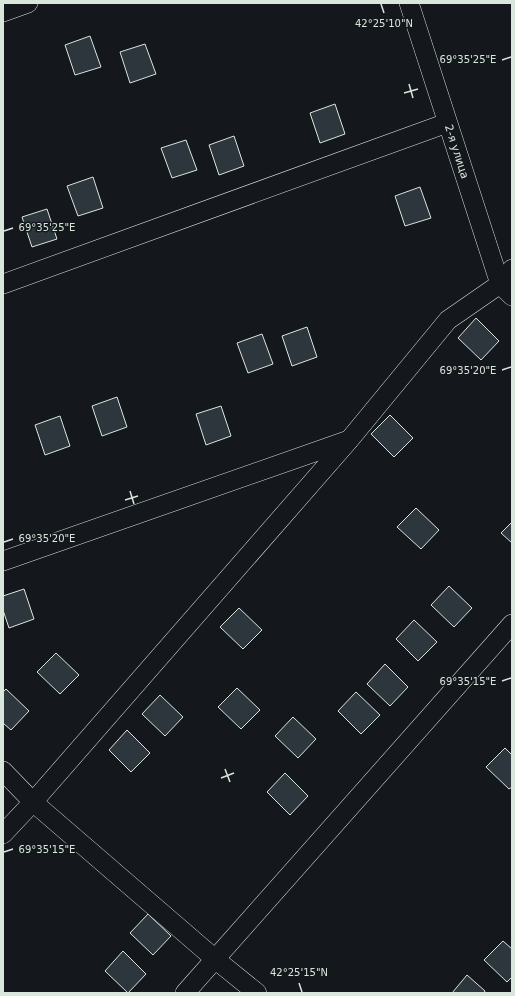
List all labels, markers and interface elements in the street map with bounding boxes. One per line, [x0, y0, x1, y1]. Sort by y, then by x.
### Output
text: 42°25'10"N [355, 18, 413, 29]
text: 69°35'25"E [440, 54, 496, 65]
street label: 2-я улица [442, 123, 472, 180]
text: 69°35'25"E [19, 222, 75, 233]
text: 69°35'20"E [440, 365, 496, 376]
text: 69°35'20"E [19, 533, 75, 544]
text: 69°35'15"E [440, 676, 496, 687]
text: 69°35'15"E [19, 844, 75, 855]
text: 42°25'15"N [270, 967, 328, 978]

